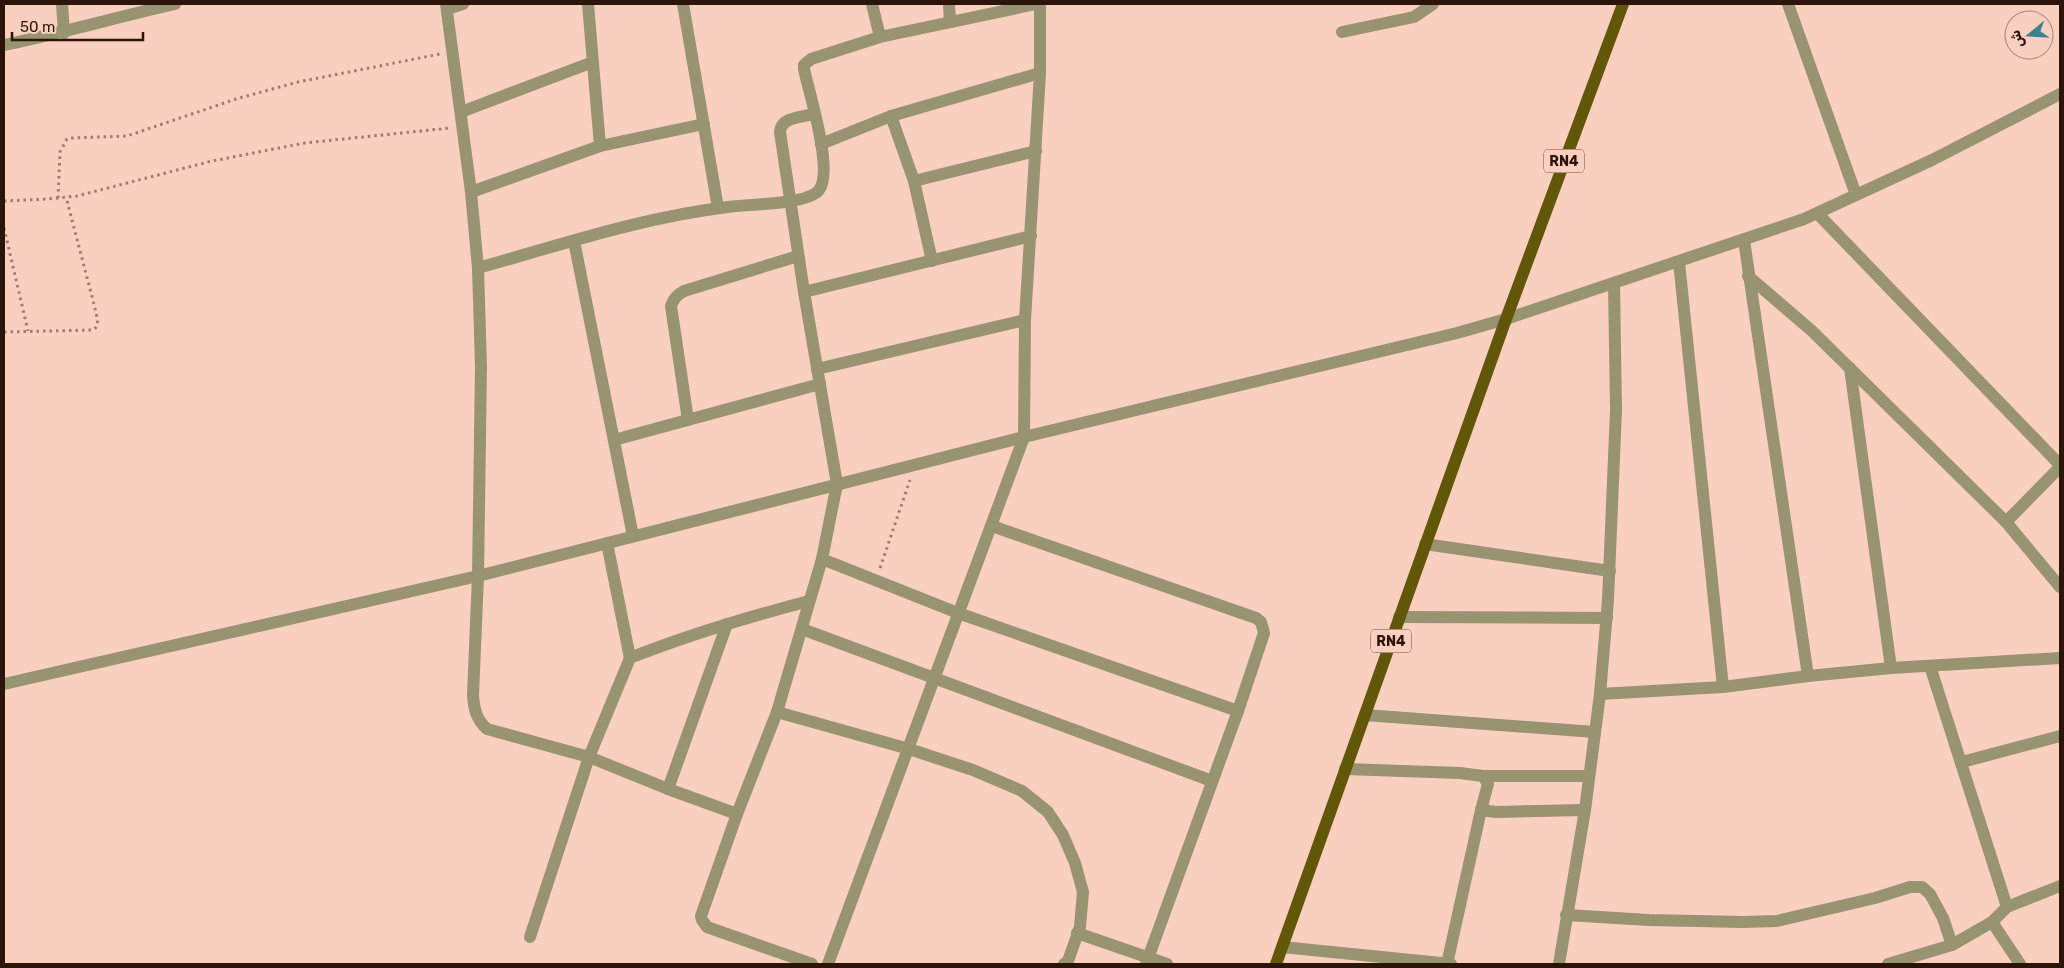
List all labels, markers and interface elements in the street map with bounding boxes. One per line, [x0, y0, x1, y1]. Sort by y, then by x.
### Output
scale bar [12, 10, 144, 42]
north arrow [2004, 10, 2054, 60]
text: 50 m [20, 18, 55, 36]
text: ش [2006, 28, 2028, 50]
road number: RN4 [1544, 150, 1584, 172]
road number: RN4 [1371, 630, 1411, 652]

